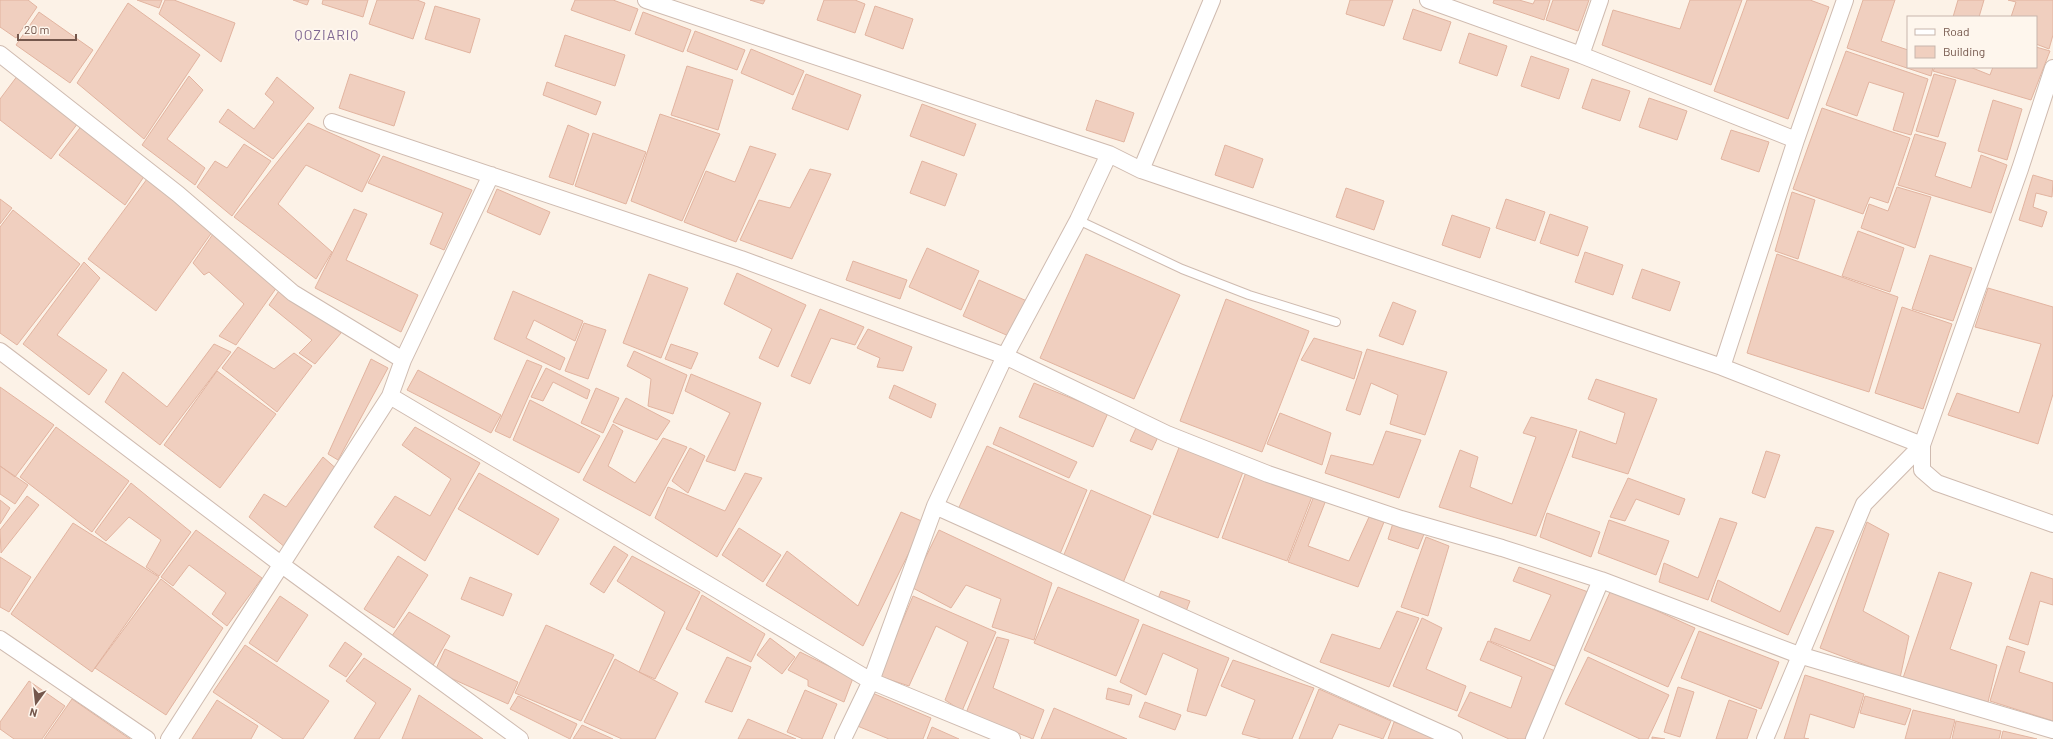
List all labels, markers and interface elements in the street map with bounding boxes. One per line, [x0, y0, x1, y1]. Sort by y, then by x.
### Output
scale bar [18, 16, 76, 42]
legend [1907, 16, 2037, 68]
text: 20 m [24, 22, 50, 36]
text: Road [1943, 24, 1970, 38]
district label: QOZIARIQ [295, 26, 359, 43]
text: Building [1943, 44, 1985, 58]
north arrow [16, 683, 56, 723]
text: N [28, 706, 39, 720]

